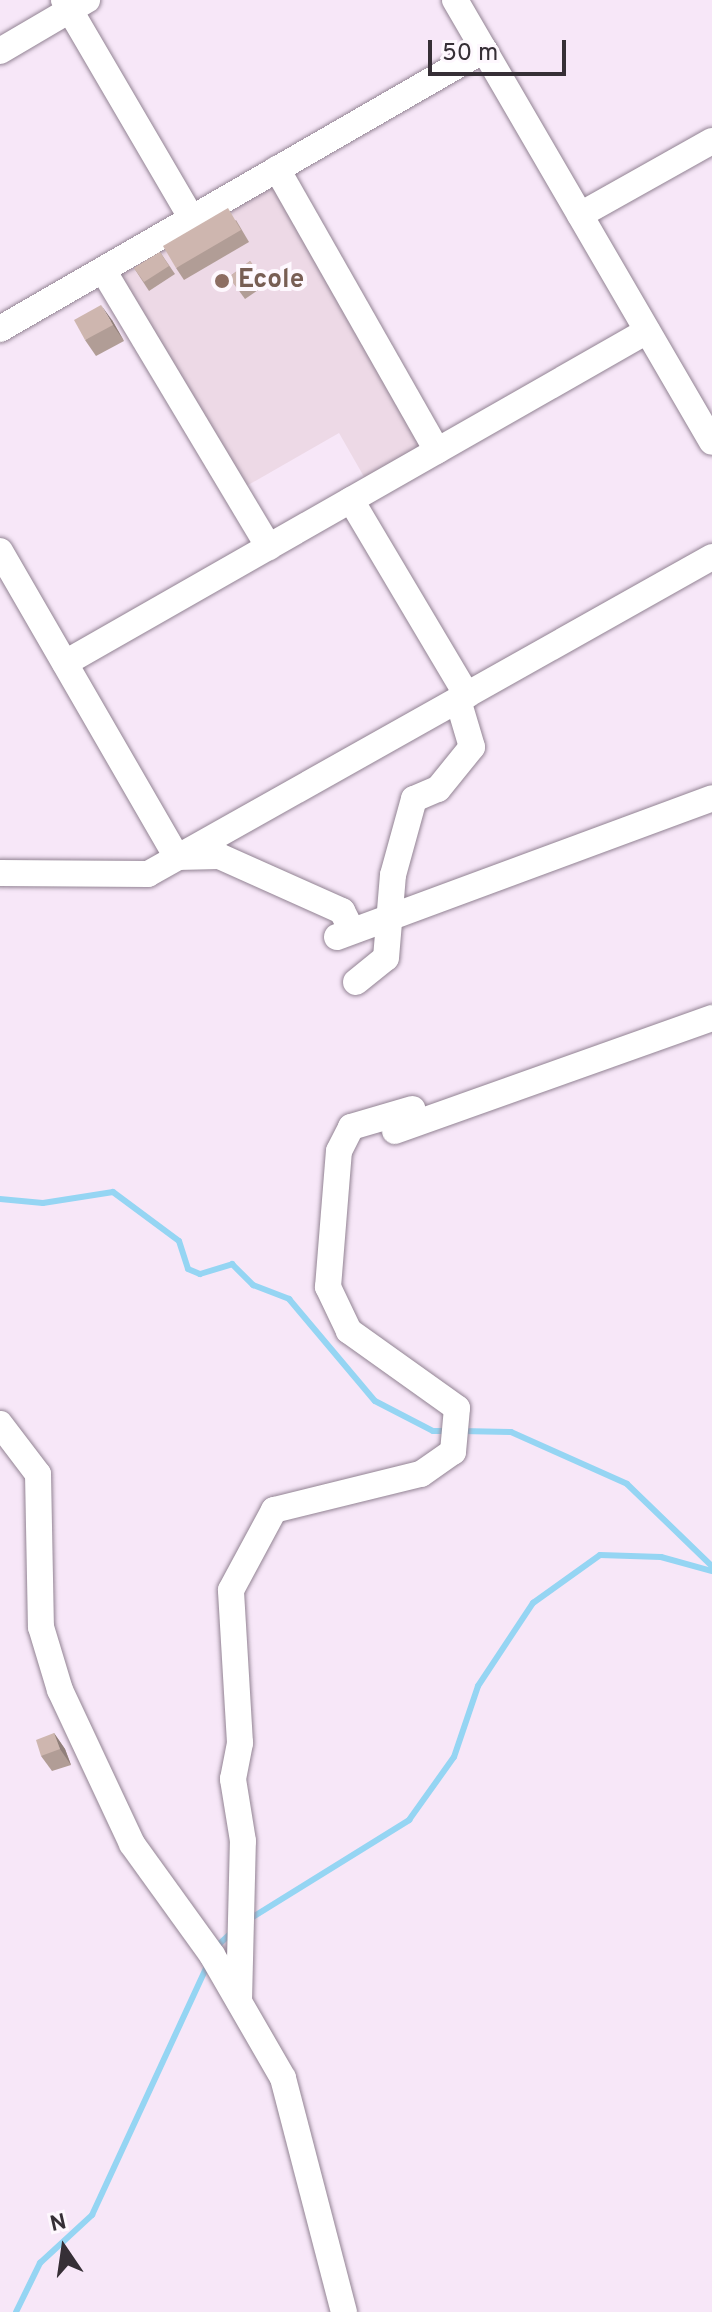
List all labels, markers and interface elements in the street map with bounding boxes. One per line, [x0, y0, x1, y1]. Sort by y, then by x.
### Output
scale bar [432, 24, 570, 74]
text: 50 m [442, 39, 498, 69]
place label: Ecole [238, 265, 304, 297]
marker: Ecole [213, 272, 231, 290]
north arrow [24, 2208, 104, 2288]
text: N [48, 2209, 69, 2239]

